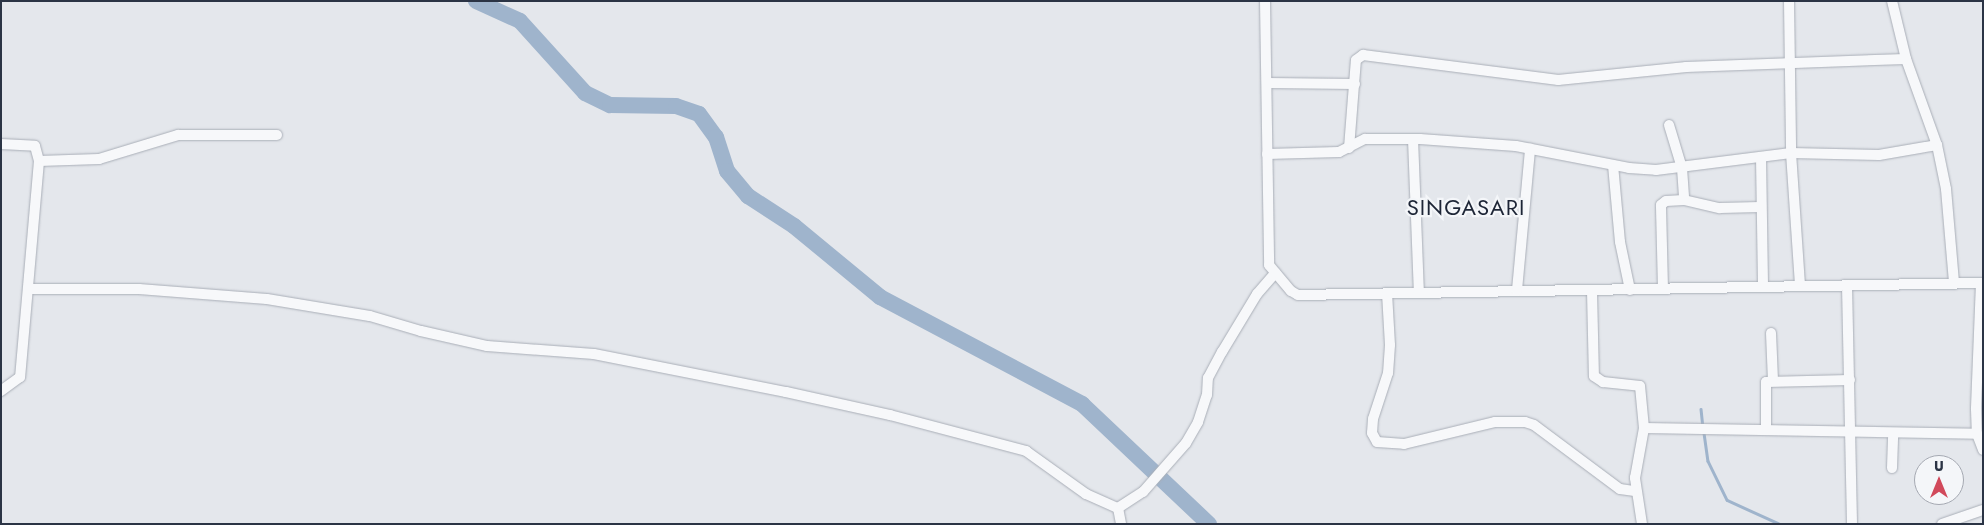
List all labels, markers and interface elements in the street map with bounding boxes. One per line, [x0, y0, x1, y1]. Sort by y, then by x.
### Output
district label: SINGASARI [1406, 195, 1526, 221]
north arrow [1914, 455, 1964, 505]
text: U [1934, 456, 1944, 476]

